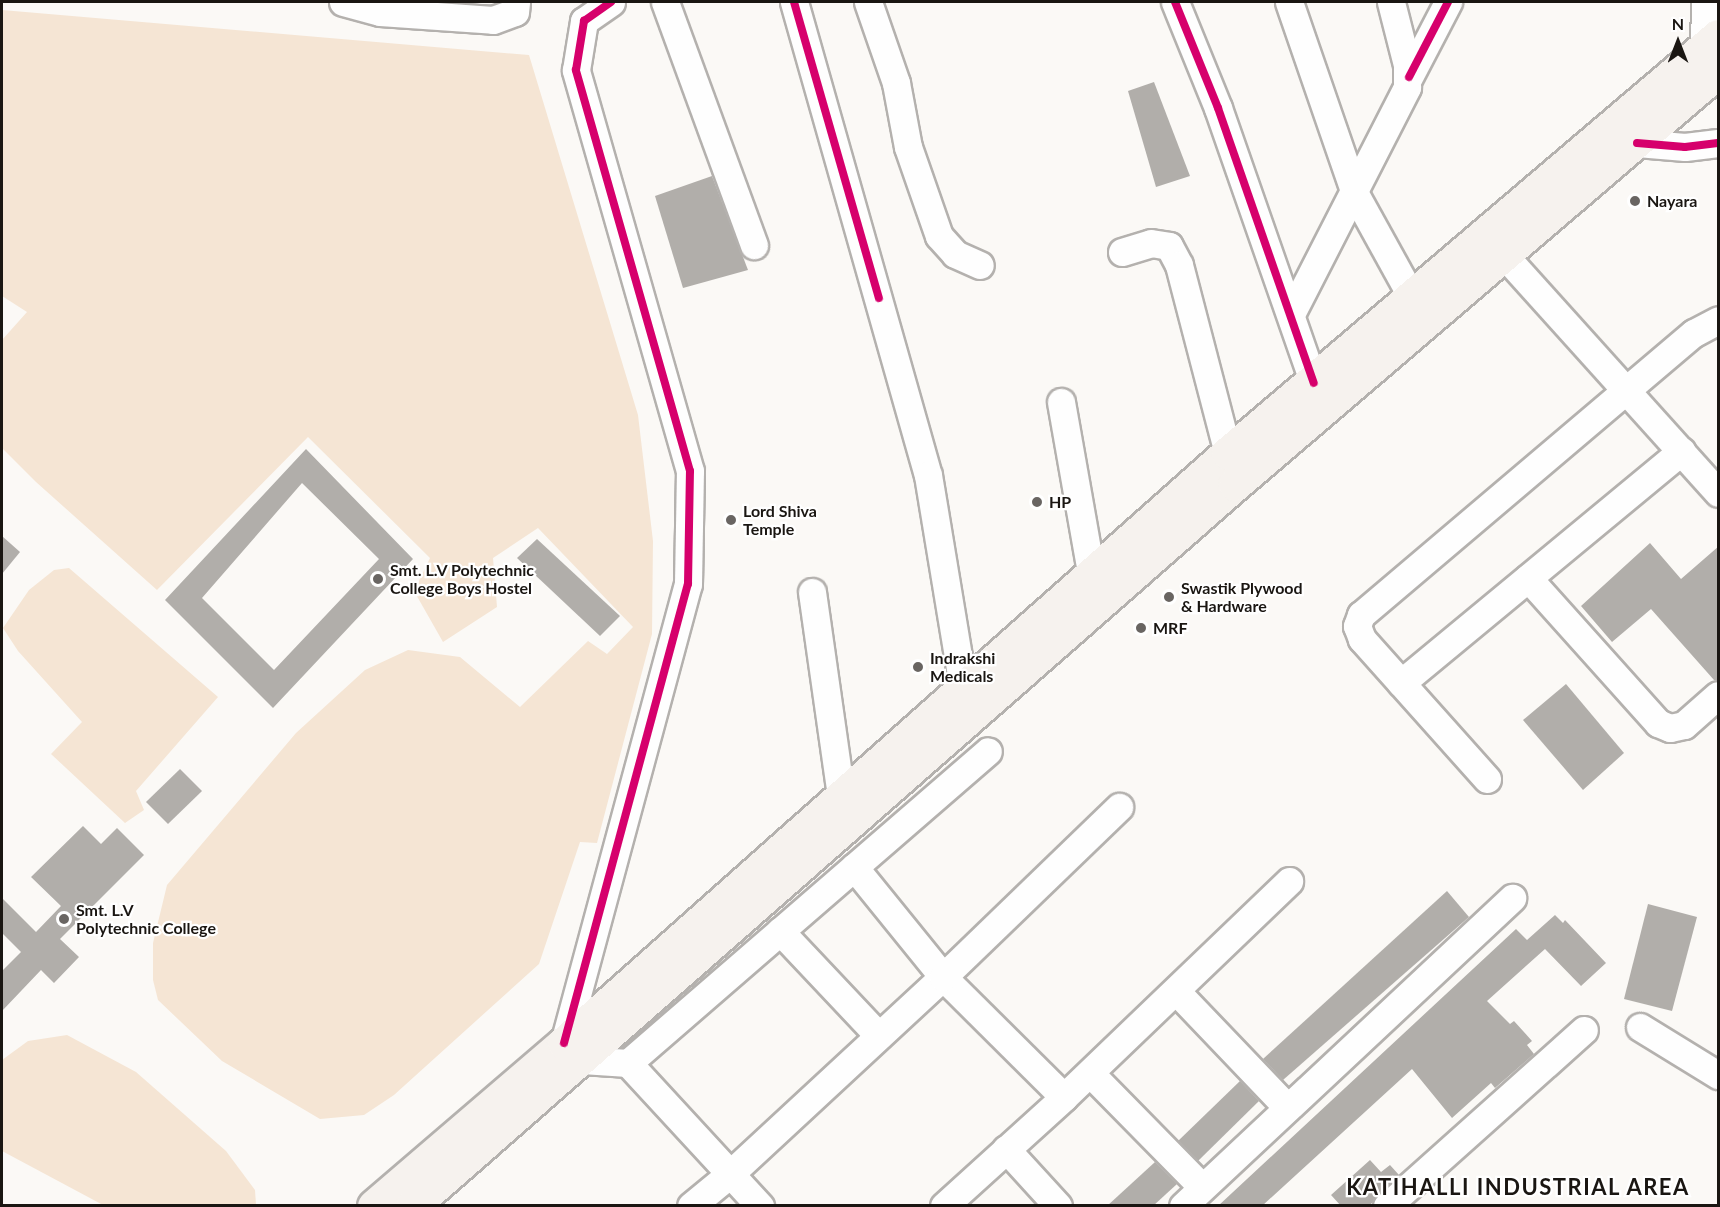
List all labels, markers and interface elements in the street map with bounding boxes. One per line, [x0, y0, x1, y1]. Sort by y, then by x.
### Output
north arrow [1648, 12, 1708, 72]
text: N [1672, 14, 1684, 33]
place label: Nayara [1647, 191, 1697, 211]
marker: Nayara [1628, 194, 1642, 208]
place label: HP [1049, 492, 1071, 512]
marker: HP [1030, 495, 1044, 509]
place label: Lord Shiva Temple [743, 501, 817, 539]
marker: Lord Shiva Temple [724, 513, 738, 527]
place label: Smt. L.V Polytechnic College Boys Hostel [390, 560, 535, 598]
marker: Smt. L.V Polytechnic College Boys Hostel [371, 572, 385, 586]
place label: Swastik Plywood & Hardware [1181, 578, 1303, 616]
marker: Swastik Plywood & Hardware [1162, 590, 1176, 604]
place label: MRF [1153, 618, 1187, 638]
marker: MRF [1134, 621, 1148, 635]
place label: Indrakshi Medicals [930, 648, 995, 686]
marker: Indrakshi Medicals [911, 660, 925, 674]
place label: Smt. L.V Polytechnic College [76, 900, 216, 938]
marker: Smt. L.V Polytechnic College [57, 912, 71, 926]
district label: KATIHALLI INDUSTRIAL AREA [1346, 1174, 1690, 1200]

